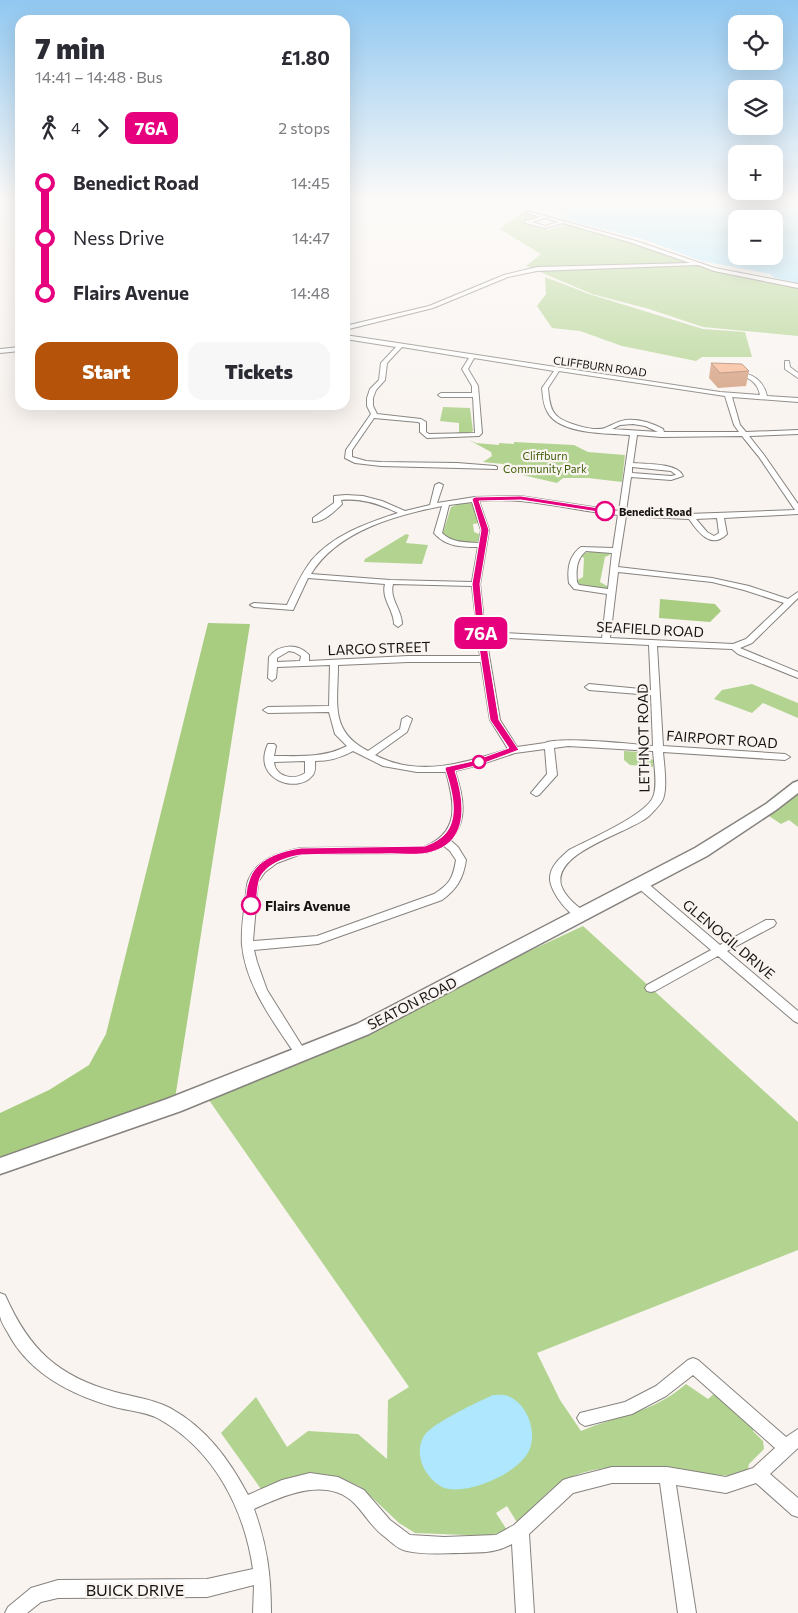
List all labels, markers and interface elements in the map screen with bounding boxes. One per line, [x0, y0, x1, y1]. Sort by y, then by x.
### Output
map controls [728, 15, 783, 265]
button: locate [728, 15, 783, 70]
text: 7 min [35, 31, 105, 65]
text: £1.80 [281, 46, 330, 69]
text: 14:41 – 14:48 · Bus [35, 67, 163, 86]
button: layers [728, 80, 783, 135]
icon: walk [35, 114, 63, 142]
icon: forward [89, 114, 117, 142]
text: 76A [135, 117, 168, 139]
text: 4 [71, 118, 81, 137]
text: 2 stops [278, 118, 330, 137]
button: + [728, 145, 783, 200]
text: Benedict Road [73, 171, 199, 194]
text: 14:45 [291, 173, 330, 192]
button: − [728, 210, 783, 265]
text: Ness Drive [73, 226, 164, 249]
text: 14:47 [292, 228, 330, 247]
text: Flairs Avenue [73, 281, 189, 304]
text: 14:48 [290, 283, 330, 302]
button: Start [35, 342, 178, 400]
button: Tickets [188, 342, 330, 400]
street label: CLIFFBURN ROAD [553, 353, 647, 379]
park label: Cliffburn Community Park [503, 449, 587, 475]
marker: Benedict Road [595, 501, 615, 521]
place label: Benedict Road [619, 505, 692, 518]
line badge: 76A [452, 617, 510, 649]
street label: SEAFIELD ROAD [596, 618, 704, 640]
text: 76A [464, 622, 498, 644]
street label: LARGO STREET [327, 638, 431, 658]
street label: LETHNOT ROAD [634, 683, 652, 793]
street label: FAIRPORT ROAD [666, 727, 778, 751]
unlabelled marker [472, 755, 486, 769]
marker: Flairs Avenue [241, 895, 261, 915]
street label: GLENOGIL DRIVE [679, 896, 779, 982]
place label: Flairs Avenue [265, 897, 350, 914]
street label: SEATON ROAD [364, 973, 460, 1033]
street label: BUICK DRIVE [86, 1580, 184, 1599]

